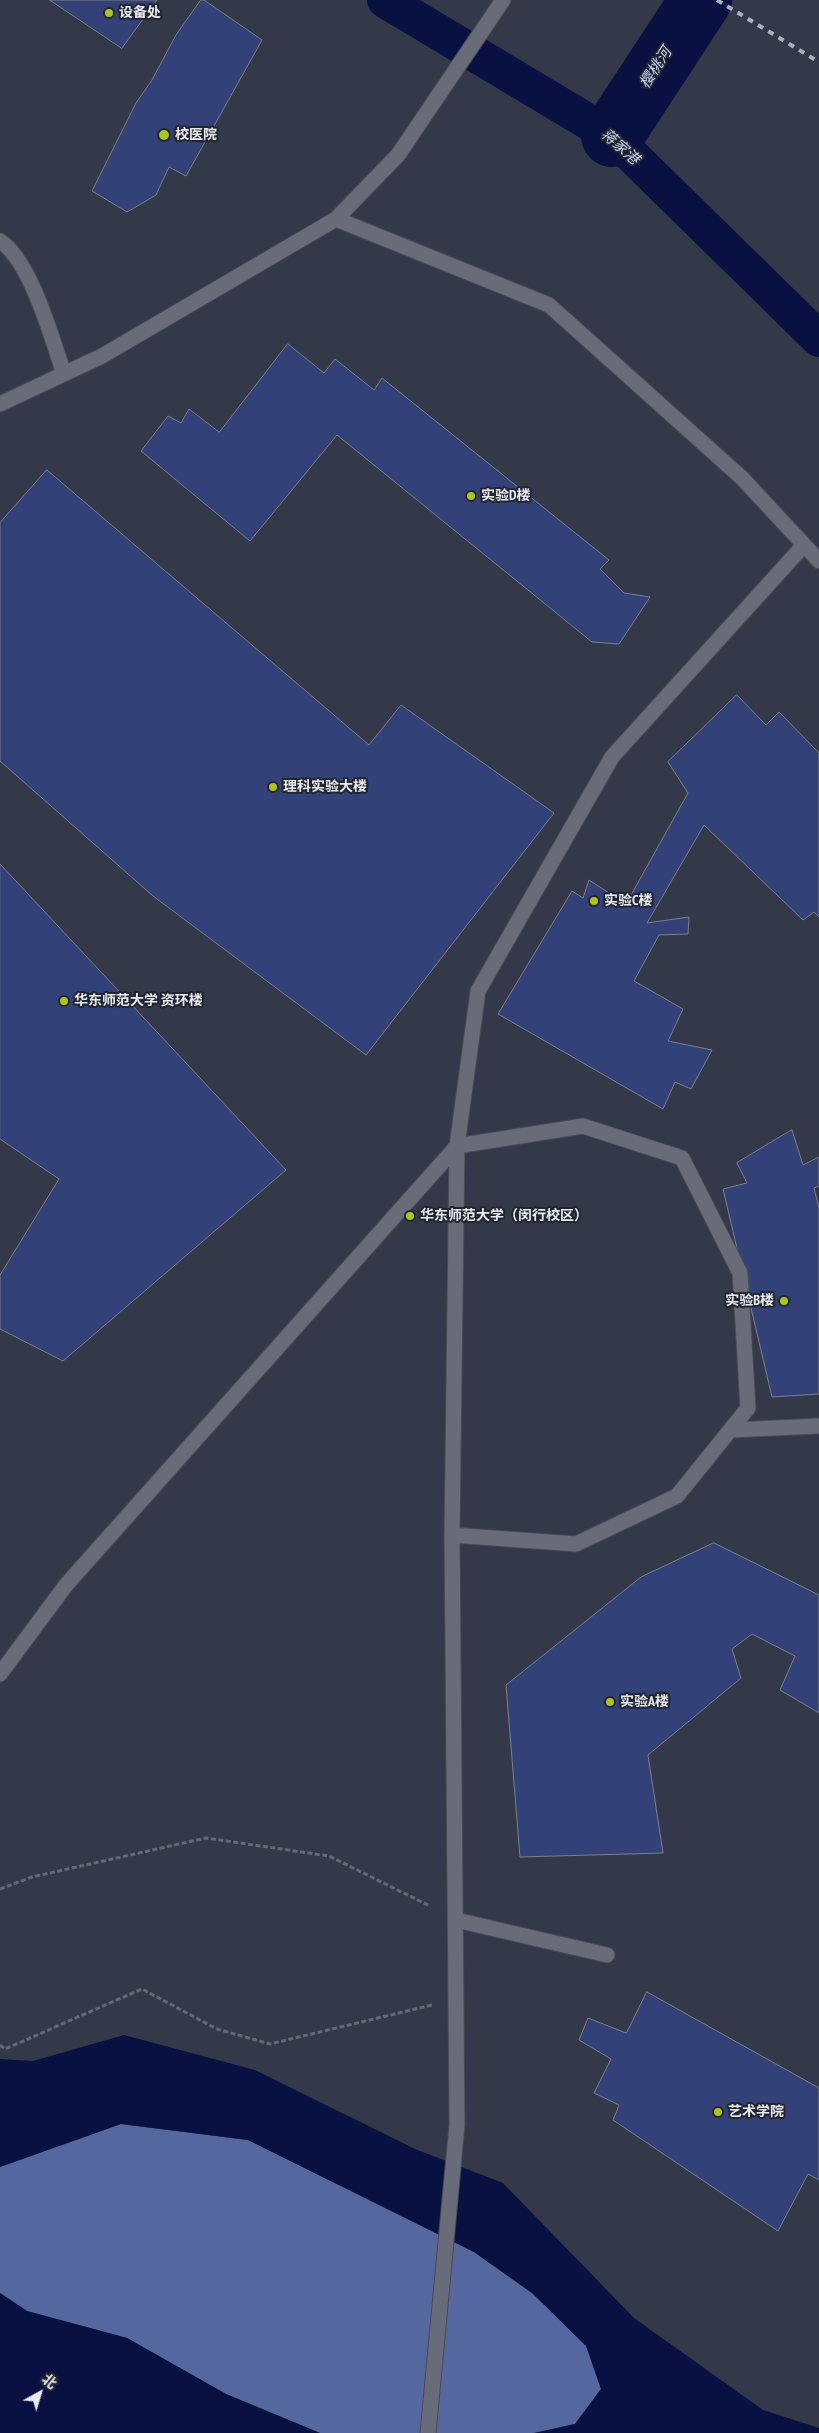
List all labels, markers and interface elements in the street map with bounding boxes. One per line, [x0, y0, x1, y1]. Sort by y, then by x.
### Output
place label: 设备处 [119, 5, 161, 21]
marker: 设备处 [103, 7, 115, 19]
water label: 樱桃河 [636, 44, 676, 92]
water label: 蒋家港 [597, 125, 643, 169]
place label: 校医院 [175, 127, 217, 143]
marker: 校医院 [157, 128, 171, 142]
place label: 实验D楼 [481, 488, 530, 504]
marker: 实验D楼 [465, 490, 477, 502]
place label: 理科实验大楼 [283, 779, 367, 795]
marker: 理科实验大楼 [267, 781, 279, 793]
place label: 实验C楼 [604, 893, 652, 909]
marker: 实验C楼 [588, 895, 600, 907]
place label: 华东师范大学 资环楼 [74, 993, 203, 1009]
marker: 华东师范大学 资环楼 [58, 995, 70, 1007]
place label: 华东师范大学（闵行校区） [420, 1208, 588, 1224]
marker: 华东师范大学（闵行校区） [404, 1210, 416, 1222]
place label: 实验B楼 [725, 1293, 774, 1309]
marker: 实验B楼 [778, 1295, 790, 1307]
place label: 实验A楼 [620, 1694, 669, 1710]
marker: 实验A楼 [604, 1696, 616, 1708]
place label: 艺术学院 [728, 2104, 784, 2120]
marker: 艺术学院 [712, 2106, 724, 2118]
north arrow [15, 2368, 65, 2418]
text: 北 [38, 2370, 61, 2393]

